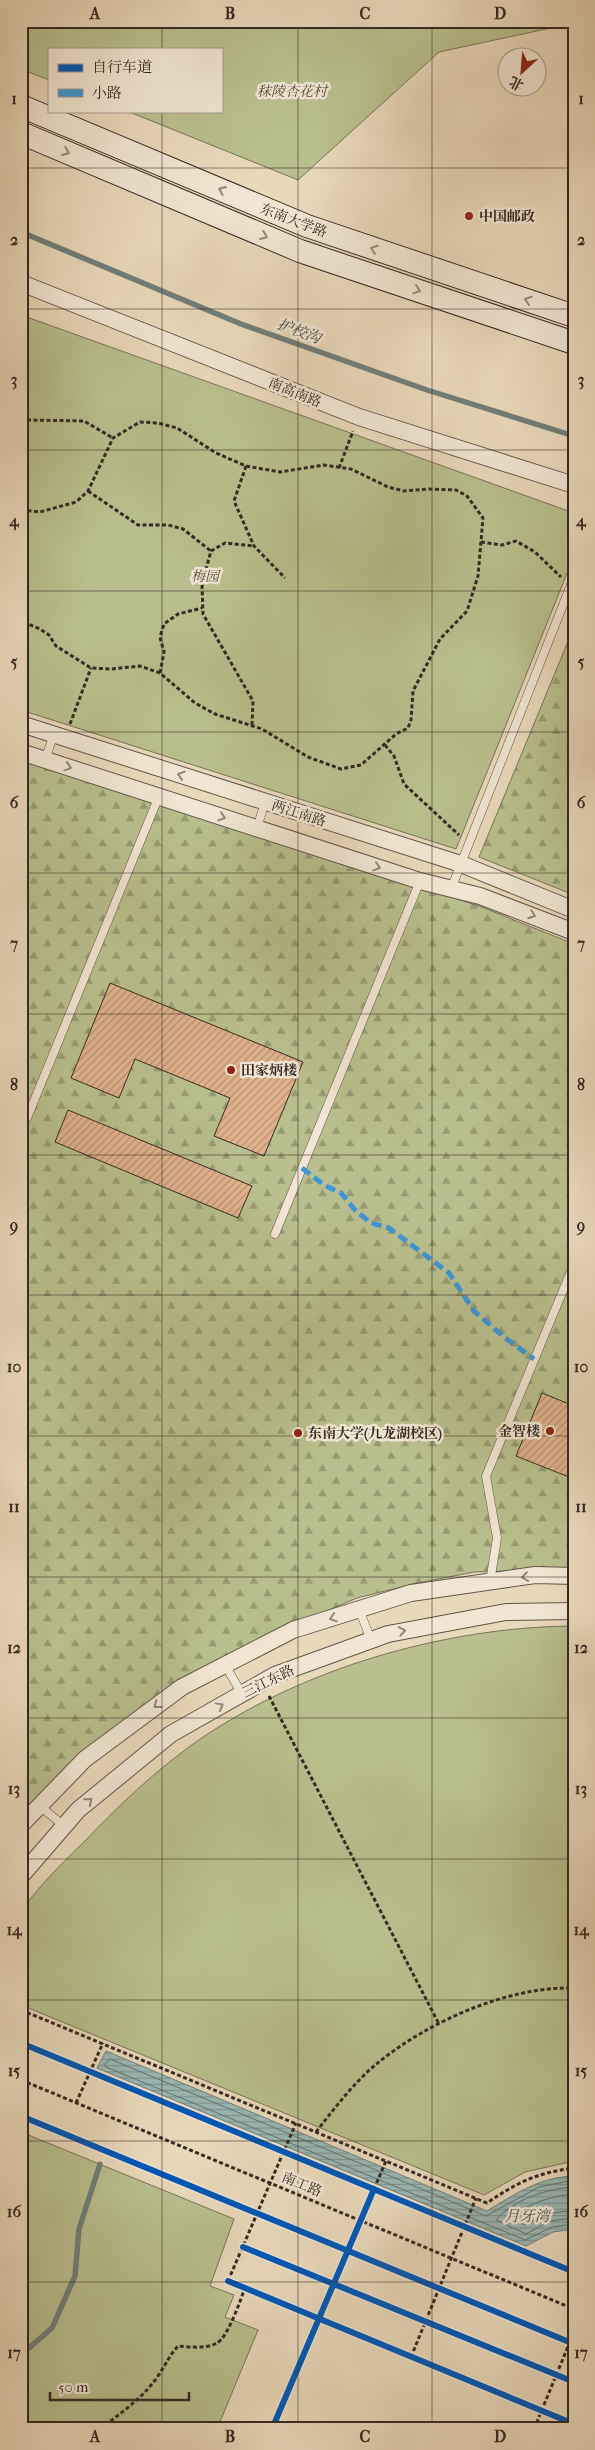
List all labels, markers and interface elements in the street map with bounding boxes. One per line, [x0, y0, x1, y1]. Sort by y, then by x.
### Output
text: A [89, 4, 101, 23]
text: B [225, 4, 235, 23]
text: C [360, 4, 371, 23]
text: D [494, 4, 506, 23]
legend [48, 48, 222, 112]
north arrow [498, 48, 548, 98]
text: 自行车道 [92, 58, 152, 76]
text: 北 [507, 73, 527, 94]
park label: 秣陵杏花村 [257, 83, 329, 100]
text: 小路 [92, 84, 122, 102]
text: 1 [11, 89, 17, 108]
text: 1 [578, 89, 584, 108]
one-way arrow [61, 146, 70, 157]
one-way arrow [218, 186, 227, 197]
street label: 东南大学路 [258, 200, 330, 241]
place label: 中国邮政 [479, 208, 535, 225]
marker: 中国邮政 [463, 210, 475, 222]
one-way arrow [259, 229, 268, 240]
text: 2 [10, 230, 18, 249]
text: 2 [577, 230, 585, 249]
one-way arrow [370, 244, 378, 254]
one-way arrow [413, 284, 421, 294]
one-way arrow [524, 296, 532, 306]
water label: 护校沟 [275, 315, 325, 348]
text: 3 [11, 370, 17, 390]
text: 3 [578, 370, 584, 390]
street label: 南高南路 [266, 374, 324, 411]
text: 4 [8, 511, 20, 531]
text: 4 [575, 511, 587, 531]
park label: 梅园 [191, 568, 221, 585]
text: 5 [11, 652, 18, 671]
text: 5 [578, 652, 585, 671]
one-way arrow [63, 761, 71, 771]
one-way arrow [177, 771, 186, 781]
text: 6 [10, 793, 19, 812]
text: 6 [577, 793, 586, 812]
street label: 两江南路 [270, 797, 328, 830]
one-way arrow [218, 811, 226, 821]
one-way arrow [372, 861, 381, 871]
one-way arrow [527, 909, 536, 919]
text: 7 [9, 934, 18, 953]
text: 7 [576, 934, 585, 953]
place label: 田家炳楼 [241, 1062, 297, 1079]
marker: 田家炳楼 [225, 1064, 237, 1076]
text: 8 [10, 1075, 18, 1094]
text: 8 [577, 1075, 585, 1094]
text: 9 [9, 1216, 18, 1236]
text: 9 [576, 1216, 585, 1236]
text: 10 [7, 1357, 21, 1376]
text: 10 [574, 1357, 588, 1376]
place label: 金智楼 [498, 1423, 540, 1440]
place label: 东南大学(九龙湖校区) [308, 1425, 442, 1442]
marker: 金智楼 [544, 1425, 556, 1437]
marker: 东南大学(九龙湖校区) [292, 1427, 304, 1439]
text: 11 [8, 1497, 20, 1516]
text: 11 [575, 1497, 587, 1516]
one-way arrow [521, 1571, 529, 1582]
one-way arrow [329, 1612, 337, 1622]
one-way arrow [398, 1627, 407, 1637]
text: 12 [7, 1638, 21, 1657]
text: 12 [574, 1638, 588, 1657]
street label: 三江东路 [239, 1662, 297, 1701]
one-way arrow [154, 1700, 163, 1708]
one-way arrow [215, 1702, 224, 1712]
text: 13 [8, 1779, 20, 1799]
text: 13 [575, 1779, 587, 1799]
one-way arrow [84, 1798, 93, 1807]
text: 14 [6, 1920, 23, 1940]
text: 14 [573, 1920, 590, 1940]
text: 15 [8, 2061, 20, 2080]
text: 15 [575, 2061, 587, 2080]
street label: 南工路 [279, 2168, 324, 2200]
text: 16 [7, 2202, 21, 2221]
text: 16 [574, 2202, 588, 2221]
water label: 月牙湾 [504, 2207, 552, 2225]
text: 17 [7, 2343, 21, 2362]
text: 17 [574, 2343, 588, 2362]
scale bar [50, 2370, 189, 2402]
text: 50 m [58, 2378, 89, 2396]
text: A [89, 2427, 101, 2446]
text: B [225, 2427, 235, 2446]
text: C [360, 2427, 371, 2446]
text: D [494, 2427, 506, 2446]

